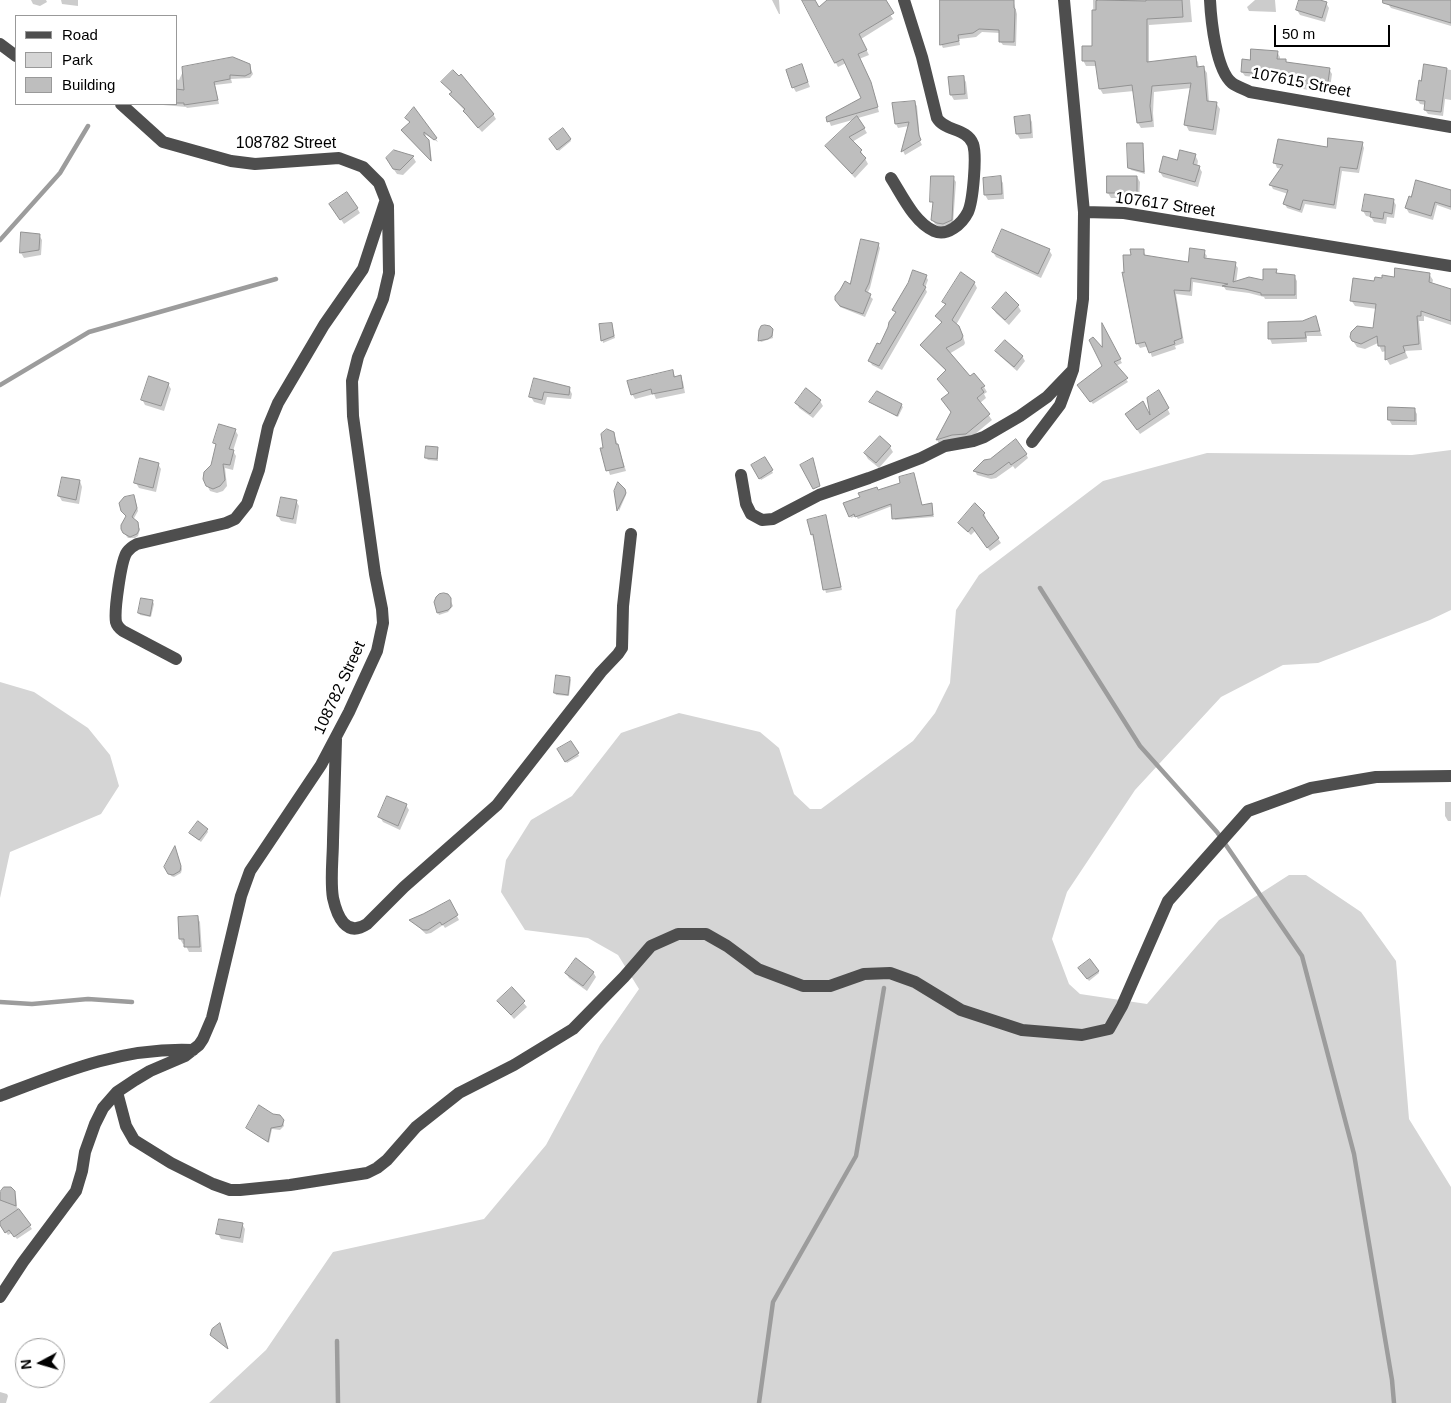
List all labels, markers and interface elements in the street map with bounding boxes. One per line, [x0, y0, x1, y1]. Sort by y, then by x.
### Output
legend [15, 15, 178, 105]
scale bar [1276, 15, 1392, 47]
text: 50 m [1282, 25, 1315, 42]
text: Road [62, 26, 98, 43]
text: Park [62, 51, 93, 68]
street label: 107615 Street [1250, 64, 1352, 102]
text: Building [62, 76, 115, 93]
street label: 108782 Street [236, 134, 336, 154]
street label: 107617 Street [1114, 188, 1216, 222]
street label: 108782 Street [310, 638, 370, 738]
north arrow [15, 1338, 65, 1388]
text: N [18, 1359, 35, 1370]

